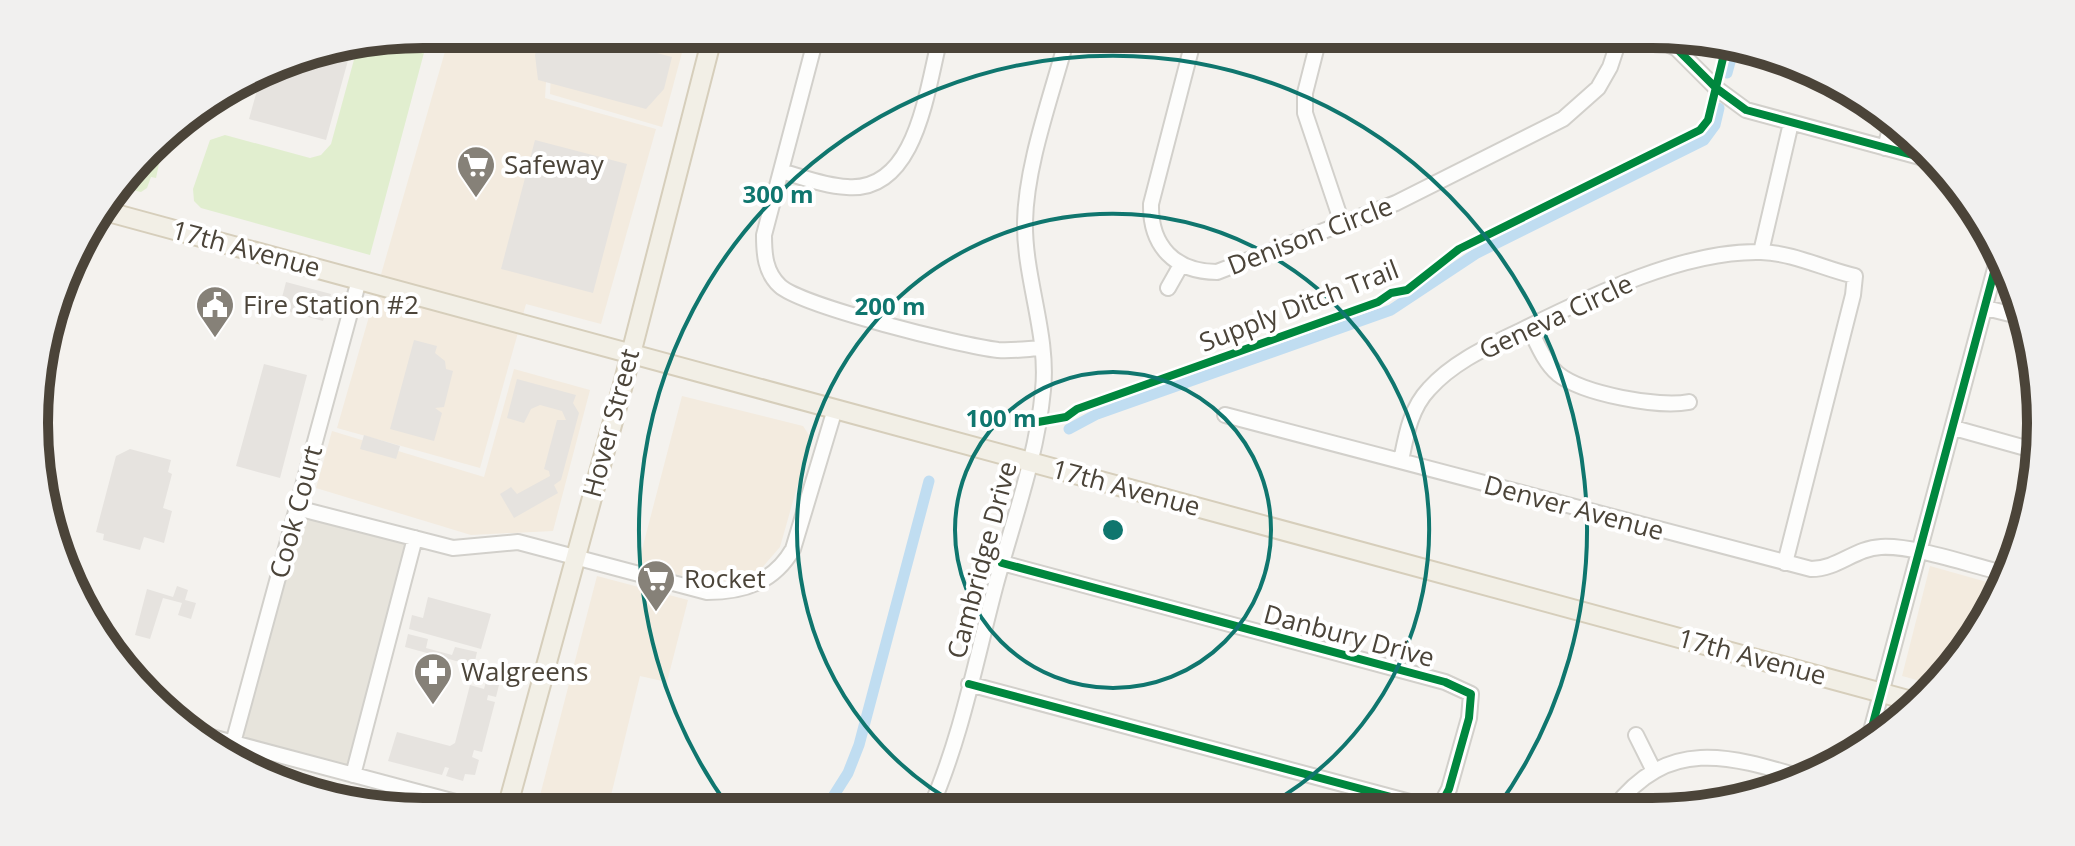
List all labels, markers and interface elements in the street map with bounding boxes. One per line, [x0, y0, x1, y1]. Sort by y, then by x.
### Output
supermarket icon: Safeway [455, 144, 497, 199]
place label: Safeway [504, 146, 605, 182]
text: 300 m [743, 177, 813, 210]
street label: Denison Circle [1222, 187, 1397, 283]
street label: 17th Avenue [168, 211, 324, 285]
street label: Supply Ditch Trail [1194, 251, 1403, 360]
street label: Geneva Circle [1473, 265, 1638, 367]
public building icon: Fire Station #2 [194, 284, 236, 339]
place label: Fire Station #2 [243, 286, 419, 322]
text: 200 m [855, 289, 925, 322]
street label: Hover Street [573, 344, 647, 501]
text: 100 m [966, 401, 1036, 434]
street label: Cook Court [260, 441, 330, 582]
street label: 17th Avenue [1048, 450, 1204, 524]
street label: Cambridge Drive [937, 457, 1025, 662]
street label: Denver Avenue [1480, 466, 1668, 548]
centre of rings [1099, 516, 1127, 544]
supermarket icon: Rocket [635, 558, 677, 613]
place label: Rocket [684, 560, 766, 596]
street label: Danbury Drive [1260, 595, 1439, 675]
street label: 17th Avenue [1674, 619, 1830, 693]
pharmacy icon: Walgreens [412, 651, 454, 706]
place label: Walgreens [461, 653, 588, 689]

